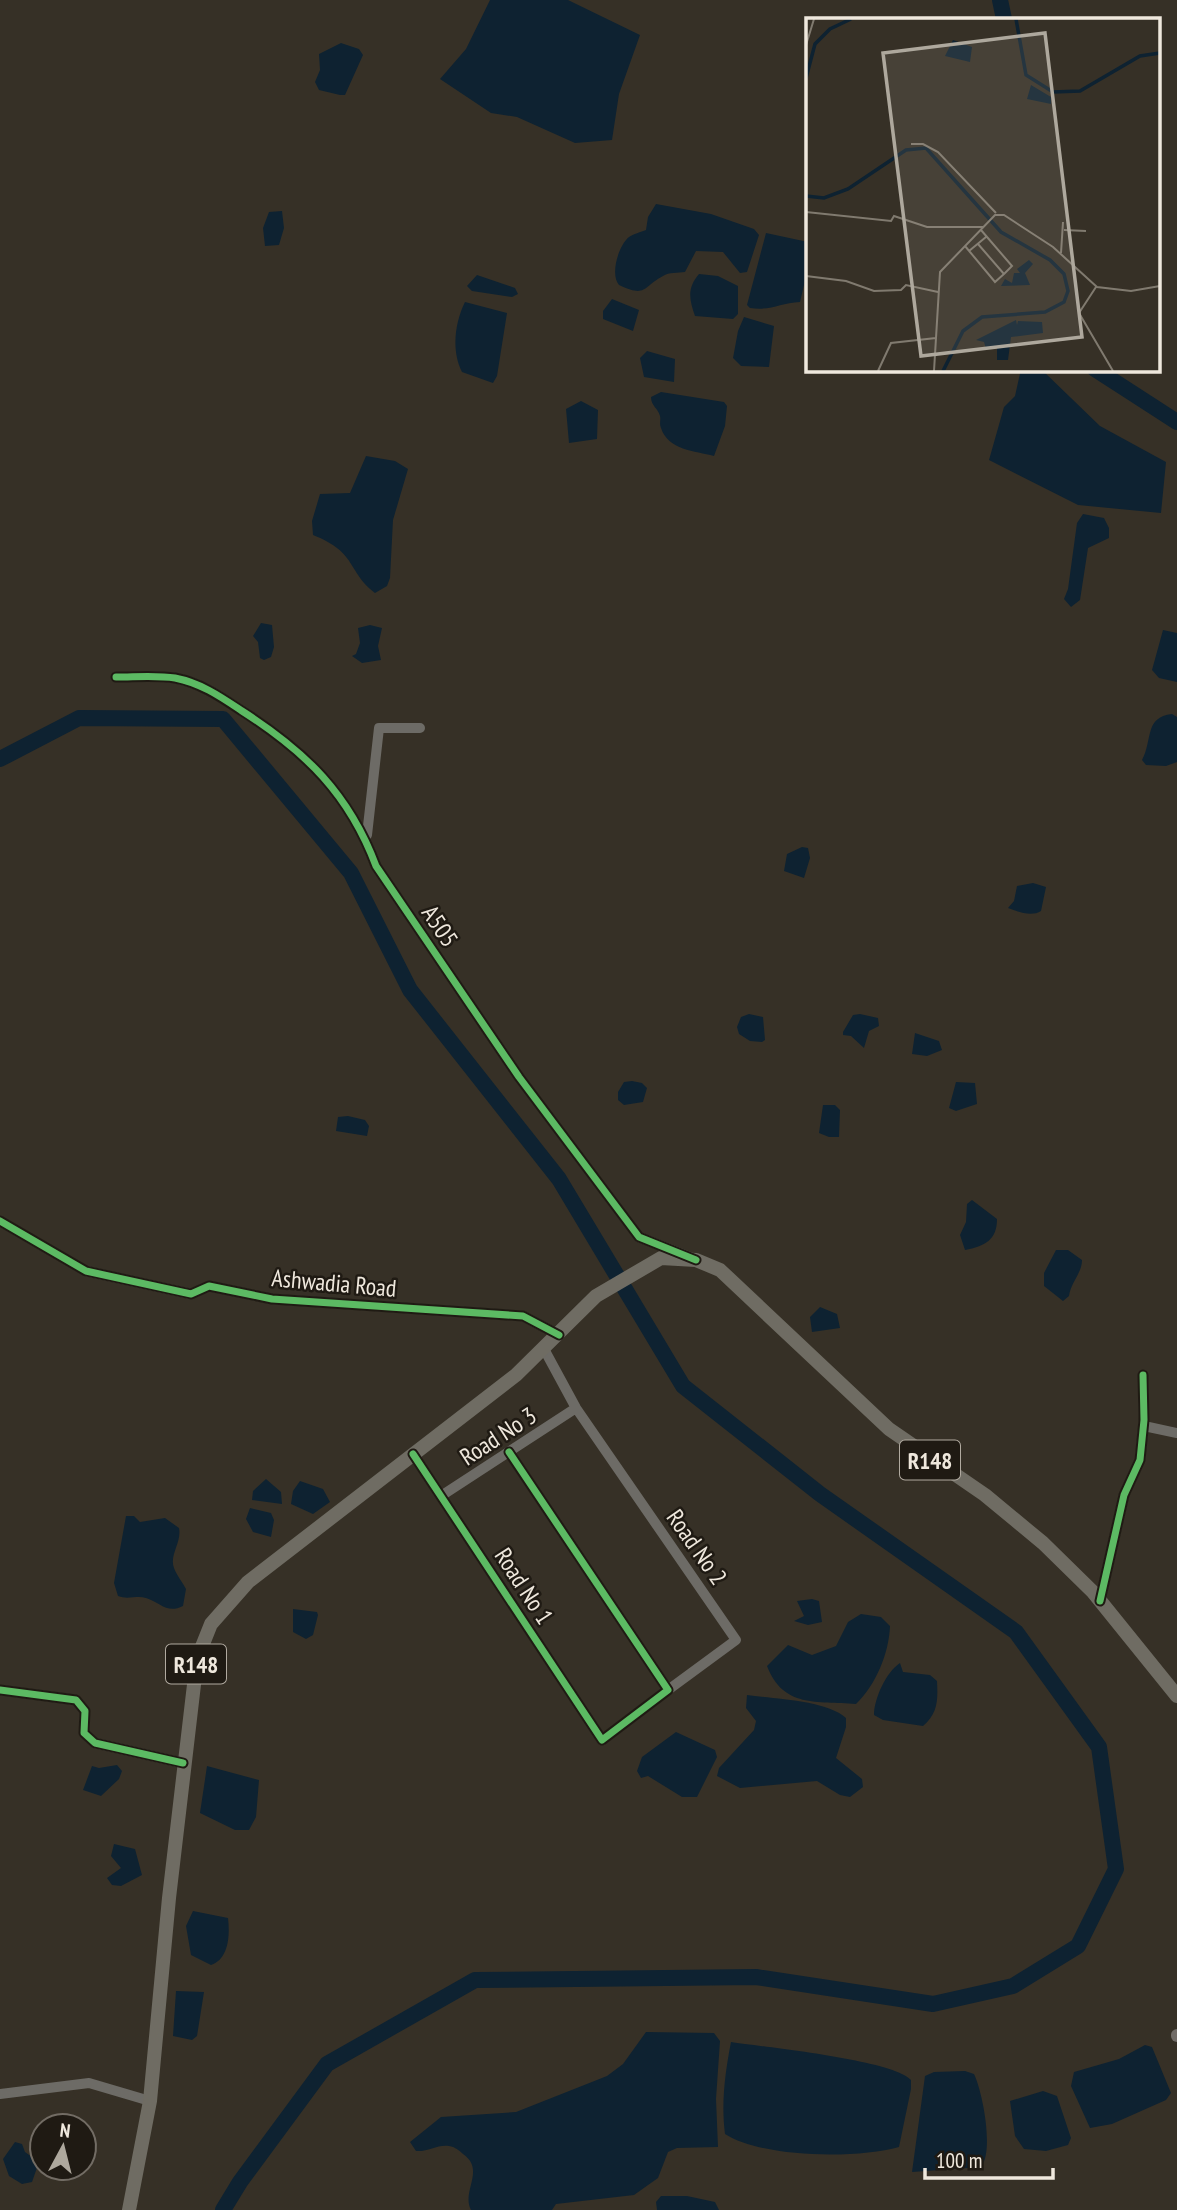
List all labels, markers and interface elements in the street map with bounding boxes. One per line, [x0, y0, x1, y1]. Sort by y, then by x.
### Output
inset map [806, 18, 1160, 371]
street label: A505 [415, 899, 465, 953]
street label: Ashwadia Road [270, 1262, 398, 1304]
street label: Road No 3 [454, 1400, 542, 1472]
road number: R148 [900, 1441, 960, 1480]
street label: Road No 2 [660, 1503, 734, 1591]
street label: Road No 1 [488, 1542, 560, 1630]
road number: R148 [166, 1644, 226, 1684]
north arrow [28, 2112, 98, 2182]
text: N [59, 2118, 72, 2143]
scale bar [925, 2136, 1053, 2180]
text: 100 m [936, 2147, 982, 2174]

